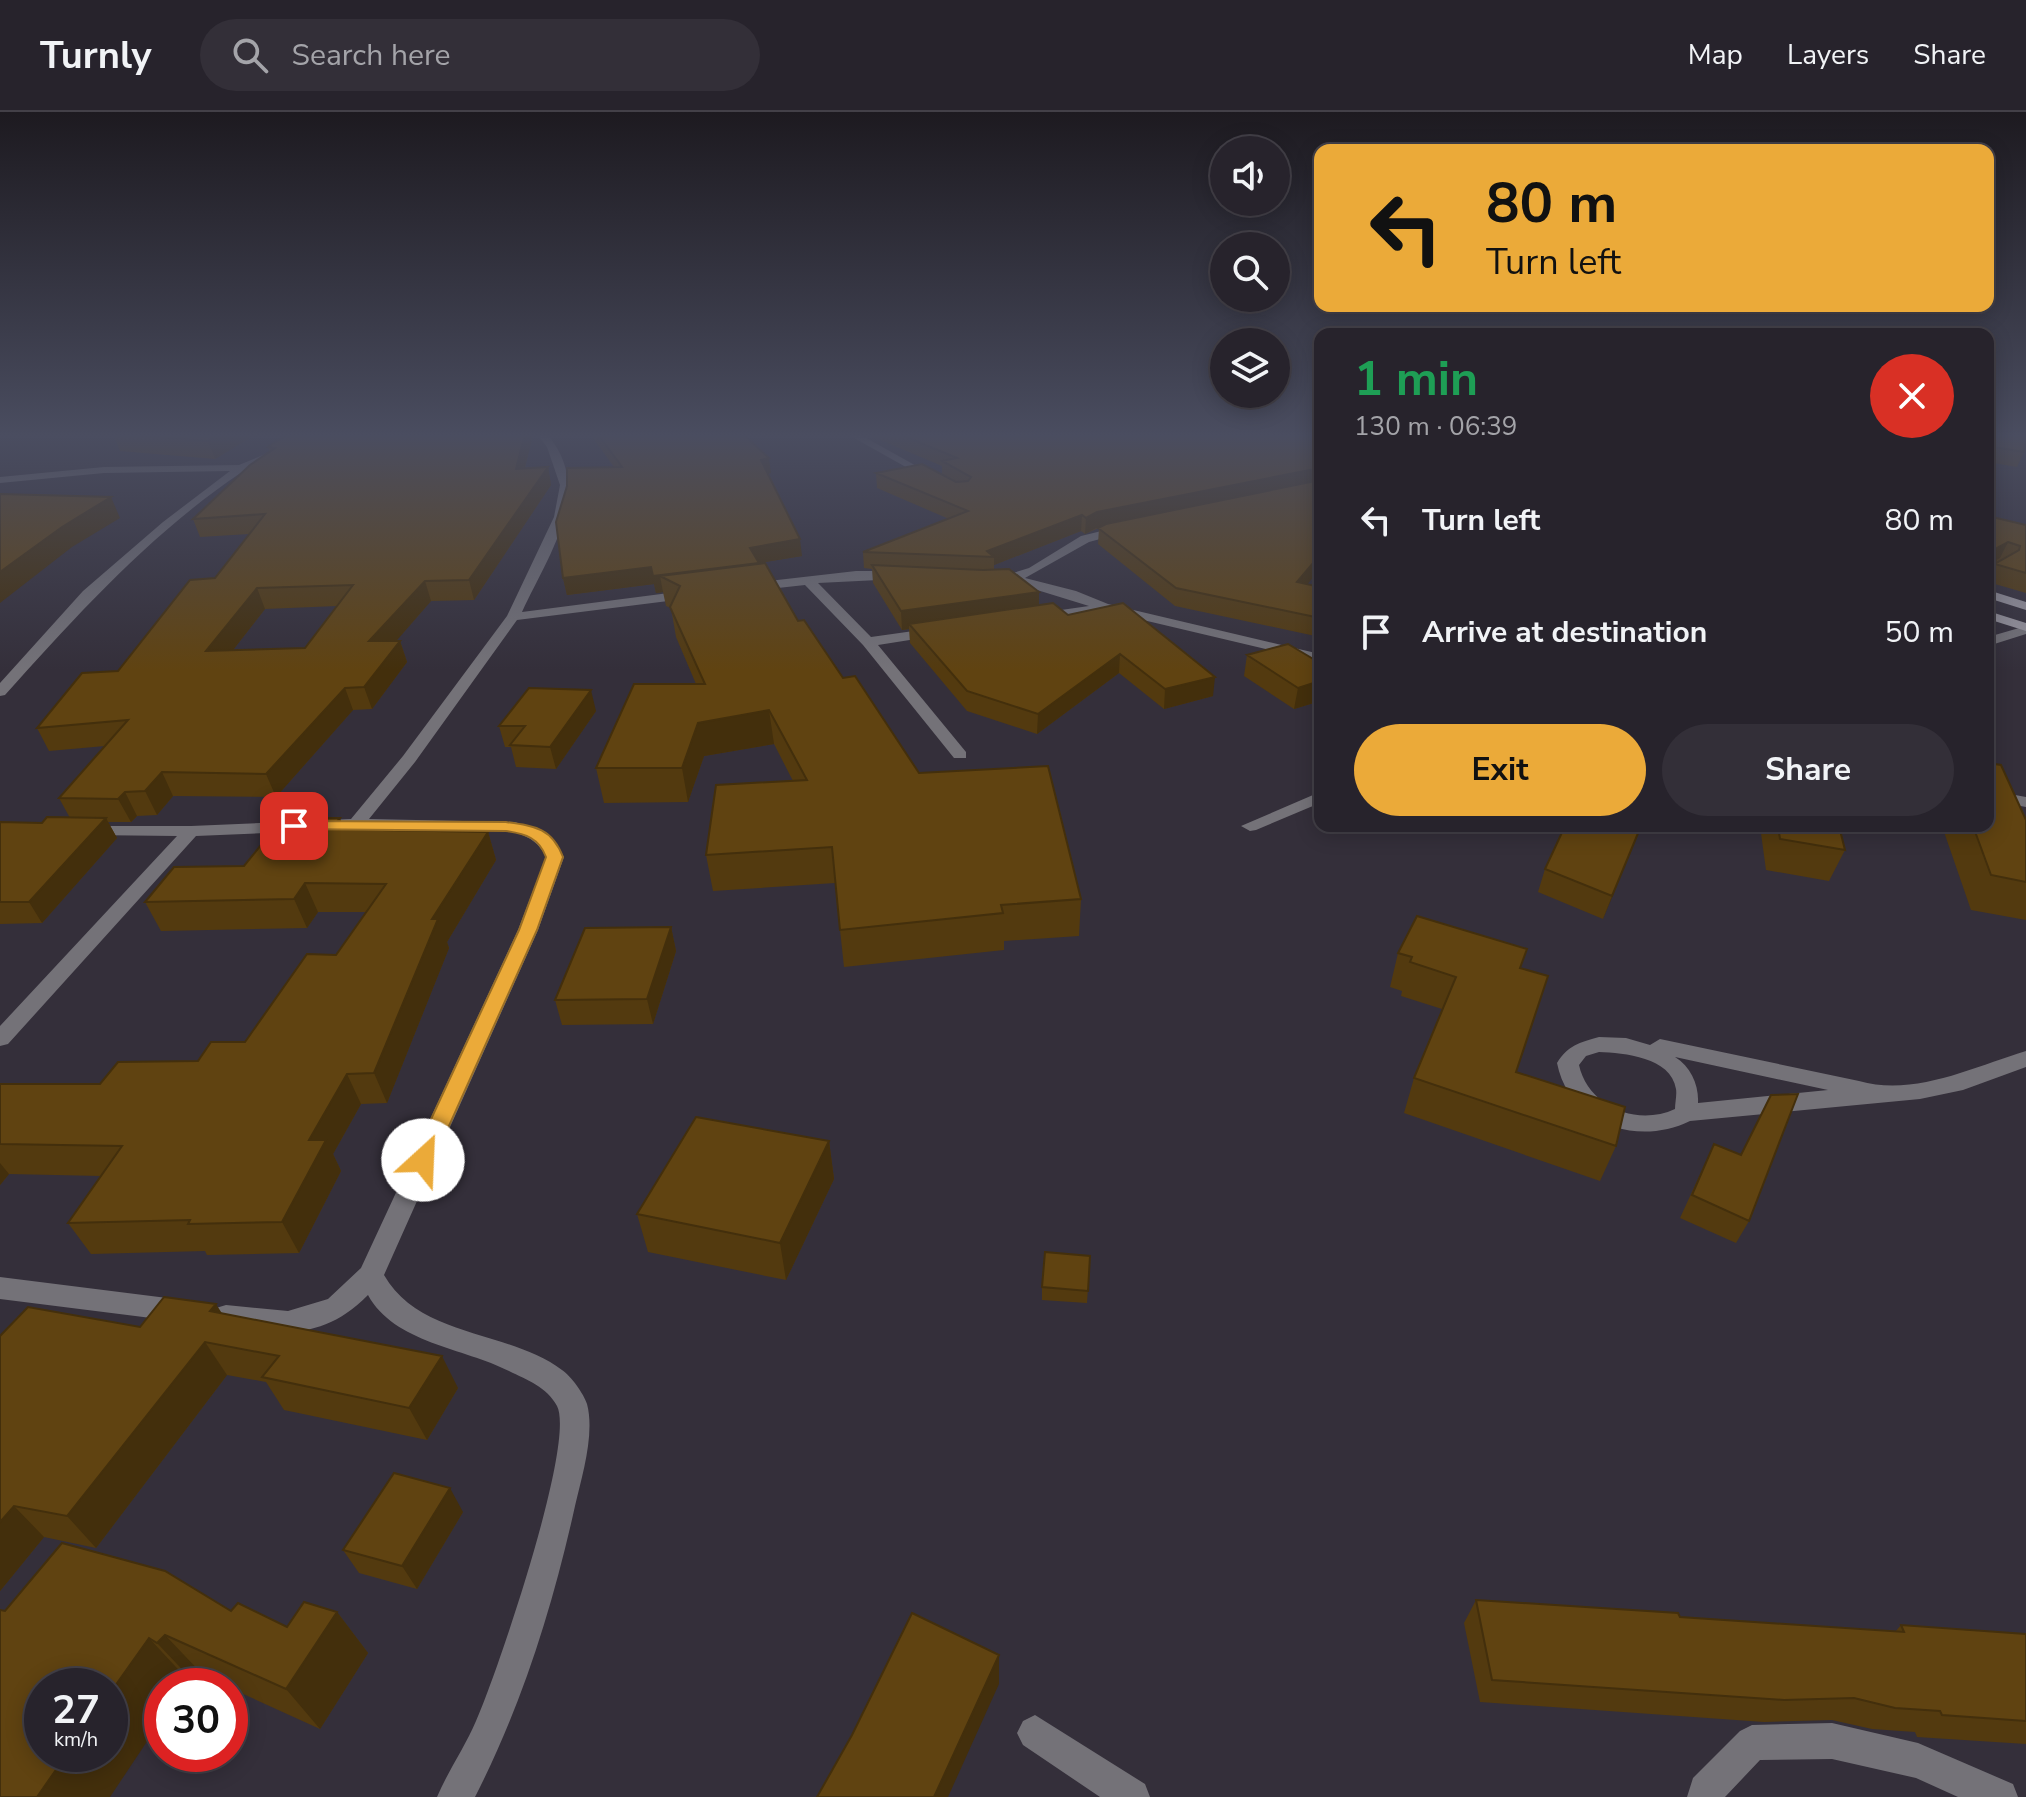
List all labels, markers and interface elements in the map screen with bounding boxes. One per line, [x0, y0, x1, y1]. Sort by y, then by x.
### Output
search box [200, 19, 760, 91]
text: Turnly [40, 30, 152, 81]
icon: search [228, 33, 272, 77]
text: Search here [292, 35, 451, 76]
text: Map [1688, 36, 1743, 74]
text: Layers [1787, 36, 1869, 74]
text: Share [1913, 36, 1986, 74]
map controls [1210, 136, 1290, 408]
button: sound [1210, 136, 1290, 216]
text: 80 m [1486, 165, 1617, 242]
icon: left [1354, 176, 1458, 280]
button: search [1210, 232, 1290, 312]
text: Turn left [1486, 238, 1621, 287]
button: layers [1210, 328, 1290, 408]
text: 1 min [1354, 346, 1478, 412]
button: close [1870, 354, 1954, 438]
text: 130 m · 06:39 [1354, 409, 1517, 444]
icon: left [1354, 498, 1398, 542]
text: Turn left [1422, 500, 1540, 541]
text: 80 m [1885, 500, 1954, 541]
icon: arrive [1354, 610, 1398, 654]
text: Arrive at destination [1422, 612, 1707, 653]
text: 50 m [1885, 612, 1954, 653]
button: Exit [1354, 724, 1646, 816]
button: Share [1662, 724, 1954, 816]
pin [260, 792, 328, 860]
icon: arrive [272, 804, 316, 848]
position arrow [381, 1118, 465, 1202]
speed limit sign: 30 [144, 1668, 248, 1772]
text: 27 [52, 1683, 100, 1737]
text: km/h [54, 1726, 98, 1753]

